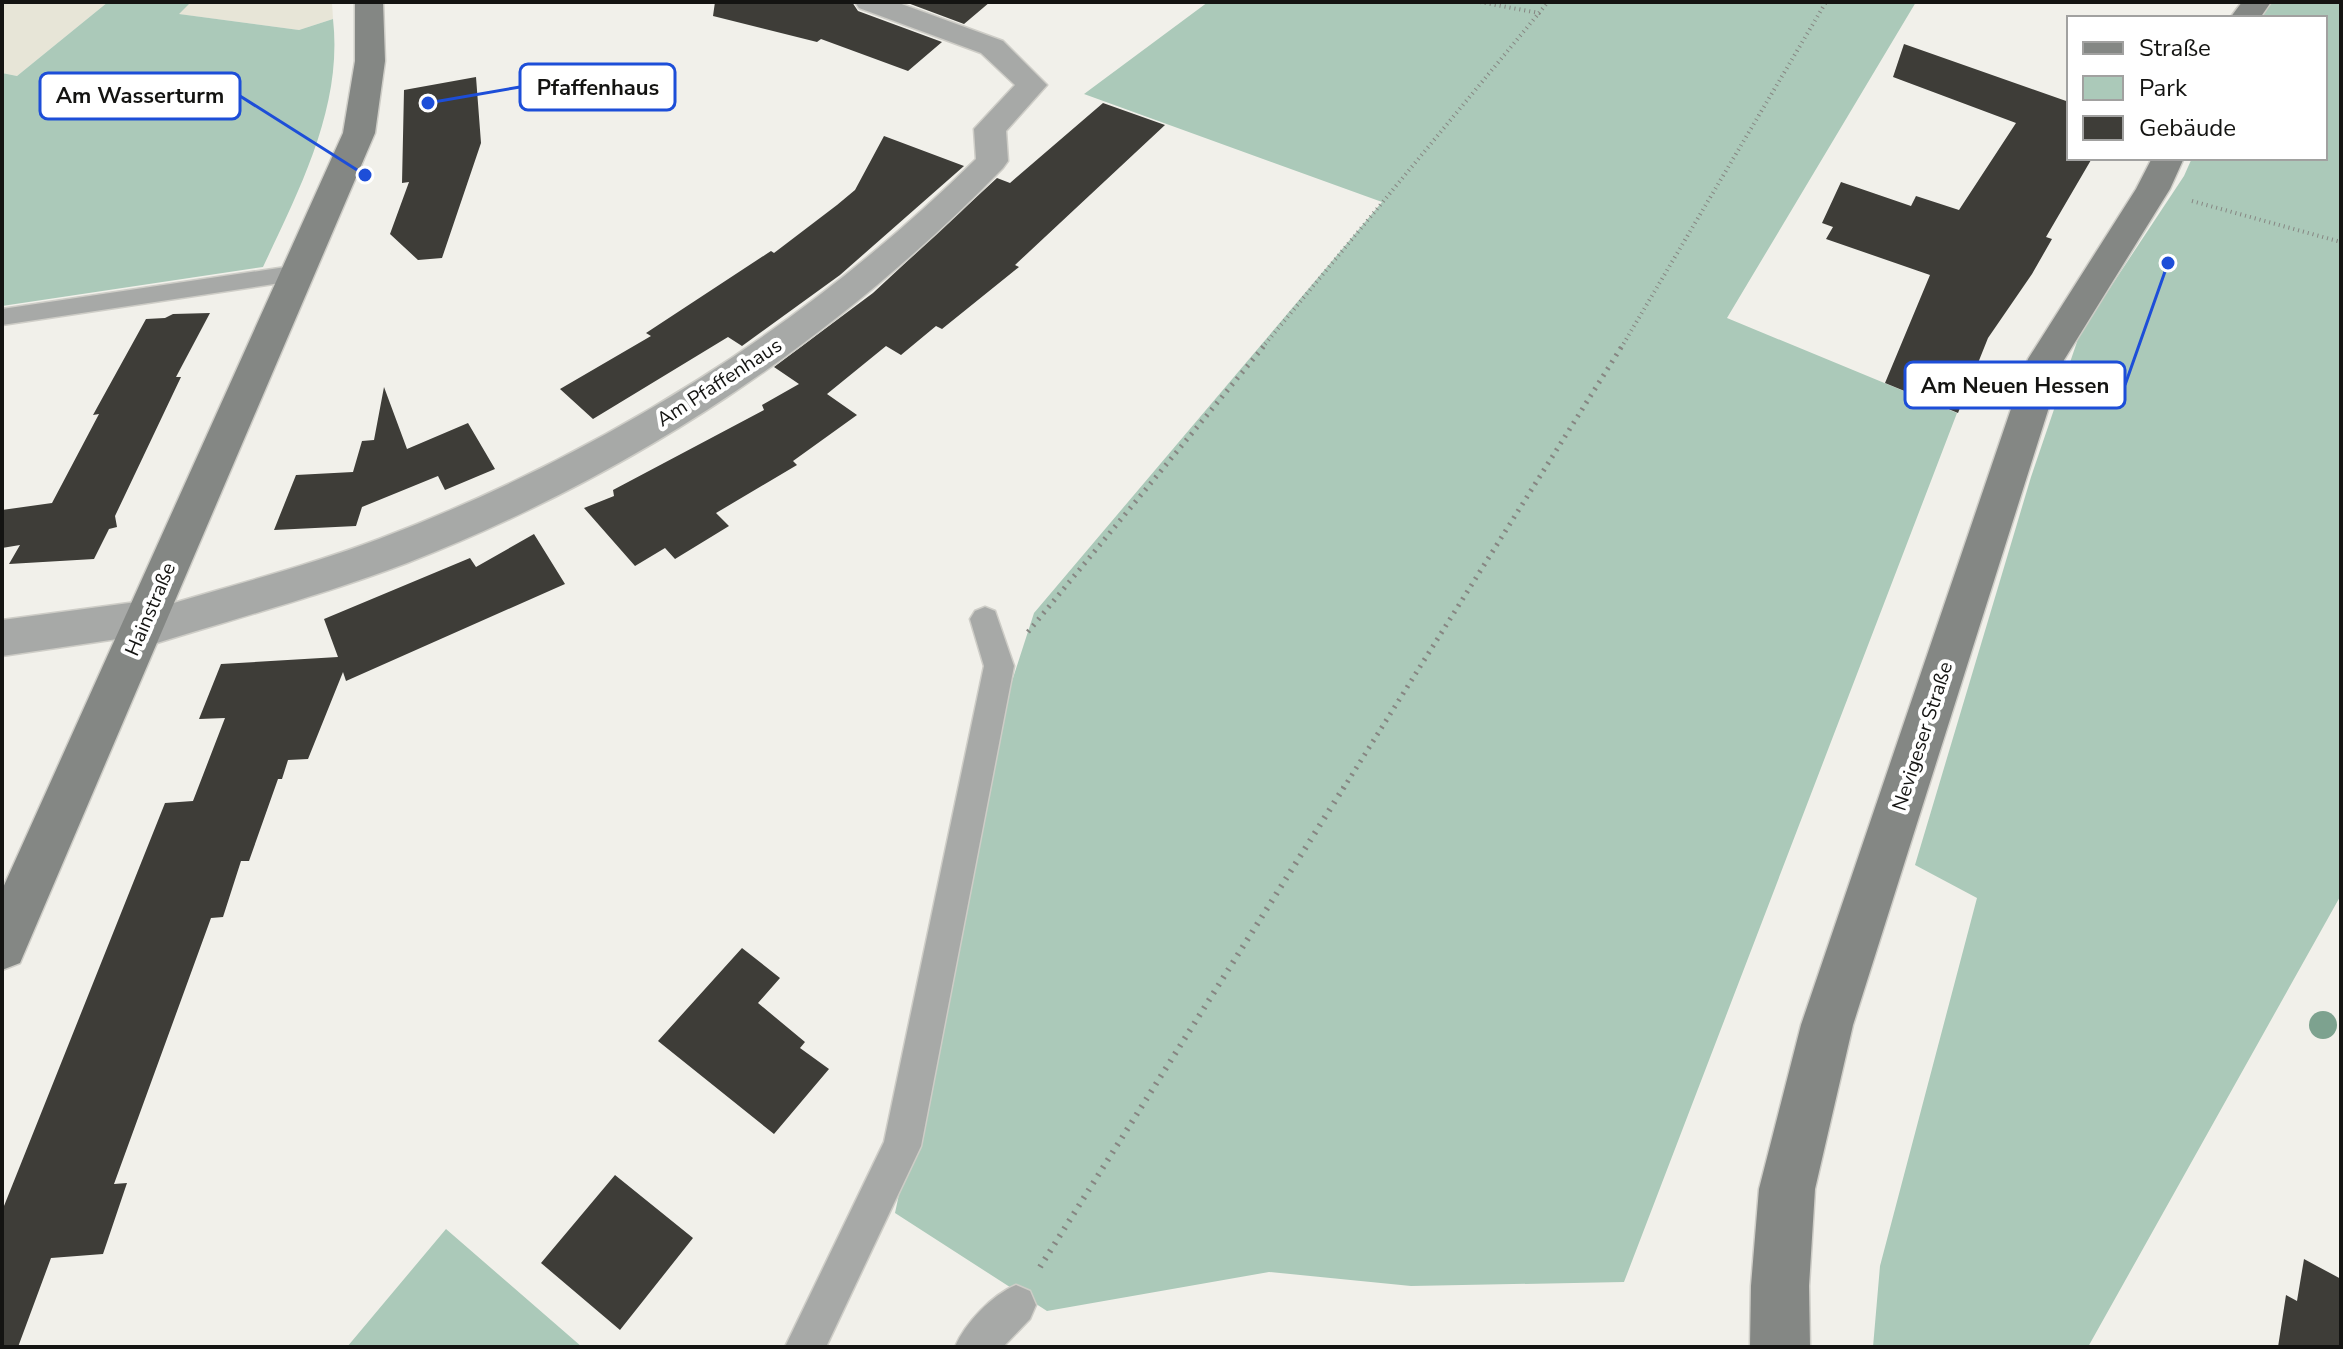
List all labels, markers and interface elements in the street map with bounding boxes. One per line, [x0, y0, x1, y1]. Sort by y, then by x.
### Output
legend [2067, 16, 2327, 160]
text: Straße [2139, 32, 2211, 64]
callout: Pfaffenhaus [520, 64, 675, 110]
text: Park [2139, 72, 2188, 104]
callout: Am Wasserturm [40, 73, 240, 119]
text: Pfaffenhaus [537, 73, 659, 103]
text: Am Wasserturm [56, 81, 224, 111]
text: Gebäude [2139, 112, 2236, 144]
street label: Am Pfaffenhaus [651, 332, 787, 433]
callout: Am Neuen Hessen [1905, 362, 2125, 408]
text: Am Neuen Hessen [1921, 371, 2109, 401]
street label: Hainstraße [119, 558, 182, 660]
street label: Nevigeser Straße [1886, 658, 1959, 814]

